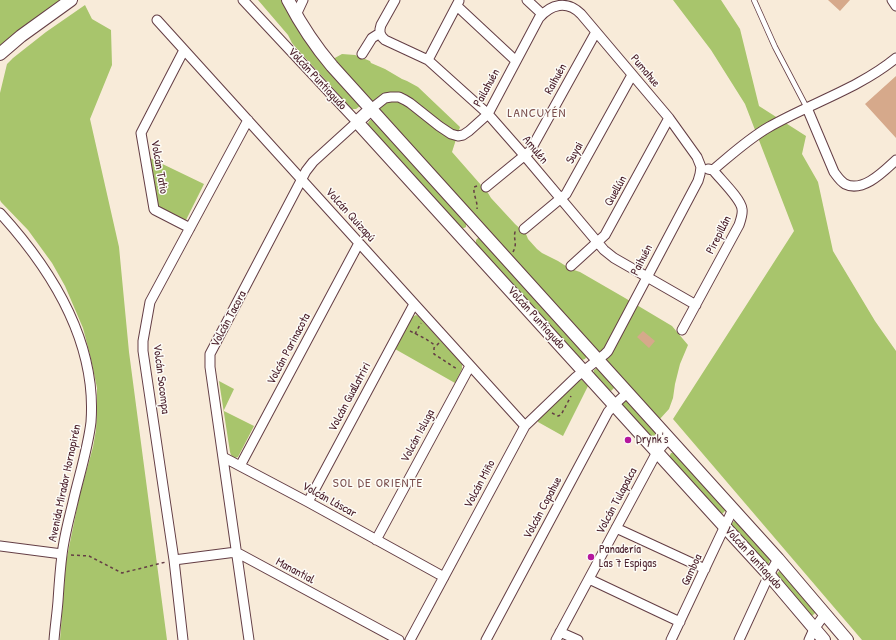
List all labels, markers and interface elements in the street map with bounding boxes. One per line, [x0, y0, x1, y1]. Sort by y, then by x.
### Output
street label: Volcán Puntiagudo [285, 45, 349, 113]
street label: Pumahue [627, 52, 663, 90]
street label: Raihuén [542, 61, 570, 97]
street label: Pailahuén [471, 67, 503, 109]
district label: LANCUYÉN [508, 106, 566, 122]
street label: Amulén [519, 133, 551, 167]
street label: Volcán Tatio [147, 139, 171, 195]
street label: Suyai [563, 140, 587, 166]
street label: Quellún [602, 173, 630, 209]
street label: Volcán Quizapú [322, 185, 378, 245]
street label: Pirepillán [703, 213, 735, 257]
street label: Paihuén [628, 242, 656, 278]
street label: Volcán Puntiagudo [504, 284, 568, 352]
street label: Volcán Tacora [208, 288, 250, 350]
street label: Volcán Parinacota [264, 311, 314, 387]
street label: Volcán Socompa [150, 343, 172, 415]
street label: Volcán Guallatriri [326, 360, 374, 434]
street label: Volcán Isluga [398, 407, 438, 465]
street label: Avenida Mirador Hornopirén [46, 423, 84, 543]
place label: Drynk's [636, 433, 668, 447]
marker: Drynk's [623, 435, 633, 445]
street label: Volcán Miño [461, 457, 499, 511]
street label: Volcán Tulapalca [594, 465, 640, 537]
street label: Volcán Copahue [521, 475, 565, 541]
district label: SOL DE ORIENTE [333, 476, 423, 492]
street label: Volcán Láscar [299, 479, 359, 521]
street label: Volcán Puntiagudo [721, 524, 785, 592]
place label: Panadería Las 7 Espigas [599, 543, 657, 571]
marker: Panadería Las 7 Espigas [586, 552, 596, 562]
street label: Gamboa [678, 552, 706, 588]
street label: Manantial [273, 555, 317, 587]

